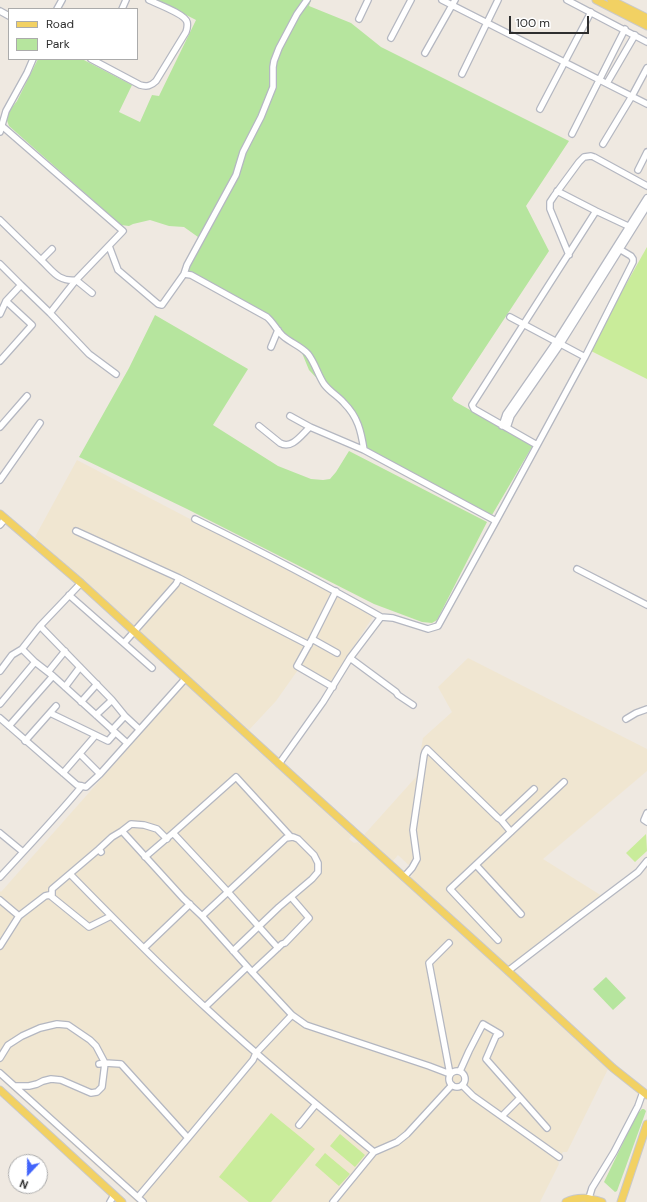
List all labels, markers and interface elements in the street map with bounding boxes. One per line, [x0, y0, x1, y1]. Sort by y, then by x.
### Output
legend [8, 8, 138, 60]
scale bar [511, 8, 591, 34]
text: 100 m [516, 15, 550, 31]
text: Road [46, 16, 74, 32]
text: Park [46, 36, 70, 52]
north arrow [8, 1154, 48, 1194]
text: N [18, 1176, 30, 1192]

